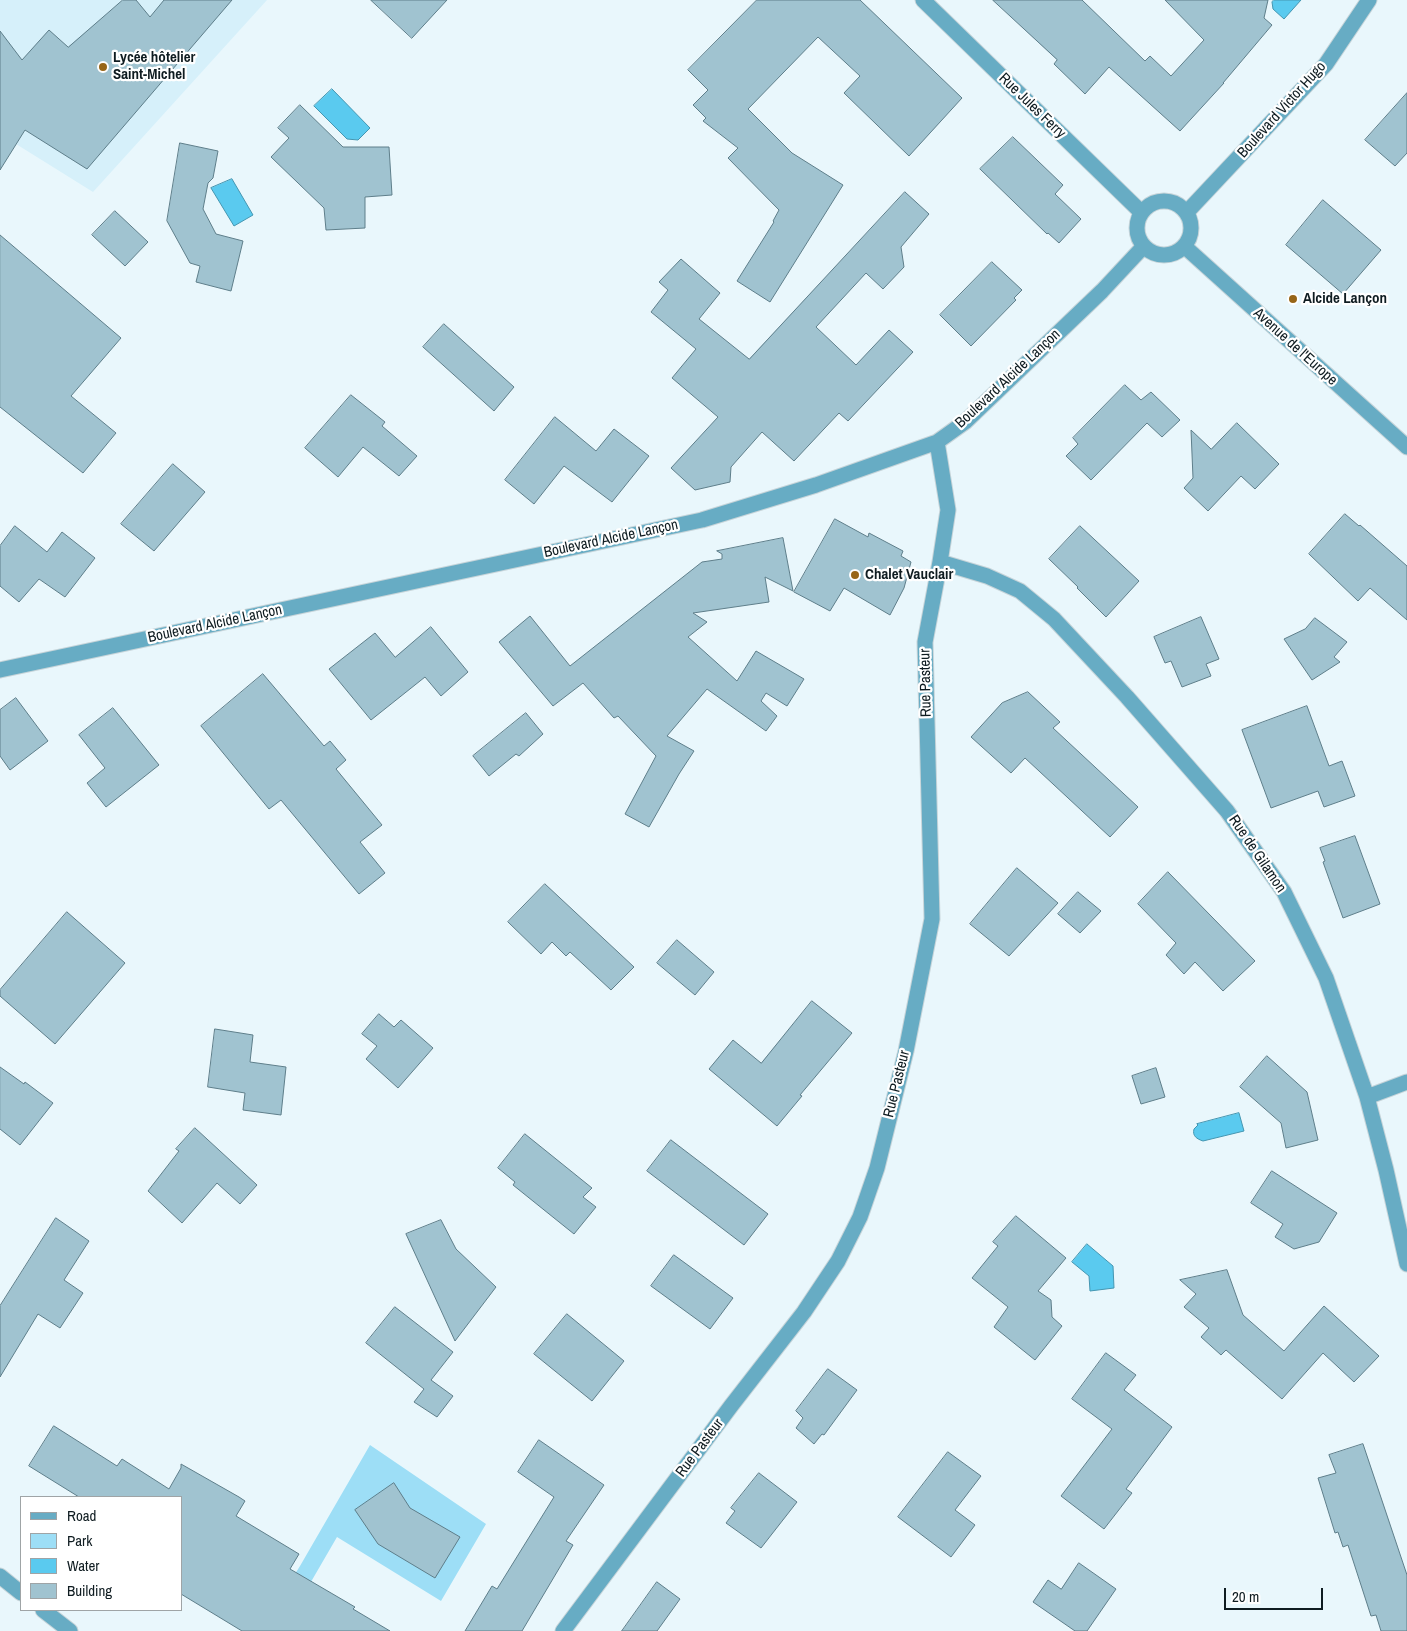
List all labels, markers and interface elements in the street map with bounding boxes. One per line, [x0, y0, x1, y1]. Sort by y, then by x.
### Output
place label: Lycée hôtelier Saint-Michel [113, 49, 195, 84]
street label: Boulevard Victor Hugo [1234, 58, 1330, 162]
marker: Lycée hôtelier Saint-Michel [97, 61, 109, 73]
street label: Rue Jules Ferry [995, 70, 1069, 142]
place label: Alcide Lançon [1303, 290, 1387, 308]
marker: Alcide Lançon [1287, 293, 1299, 305]
street label: Avenue de l'Europe [1249, 305, 1341, 389]
street label: Boulevard Alcide Lançon [952, 326, 1064, 432]
street label: Boulevard Alcide Lançon [542, 516, 680, 562]
place label: Chalet Vauclair [865, 566, 953, 584]
marker: Chalet Vauclair [849, 569, 861, 581]
street label: Boulevard Alcide Lançon [146, 601, 284, 647]
street label: Rue Pasteur [916, 649, 936, 717]
street label: Rue de Gilamon [1224, 812, 1290, 896]
street label: Rue Pasteur [880, 1049, 914, 1119]
street label: Rue Pasteur [672, 1415, 728, 1481]
legend [20, 1496, 182, 1611]
text: Road [67, 1505, 96, 1526]
text: Park [67, 1530, 92, 1551]
text: Water [67, 1555, 99, 1576]
scale bar [1227, 1578, 1326, 1610]
text: Building [67, 1580, 112, 1601]
text: 20 m [1232, 1586, 1259, 1607]

